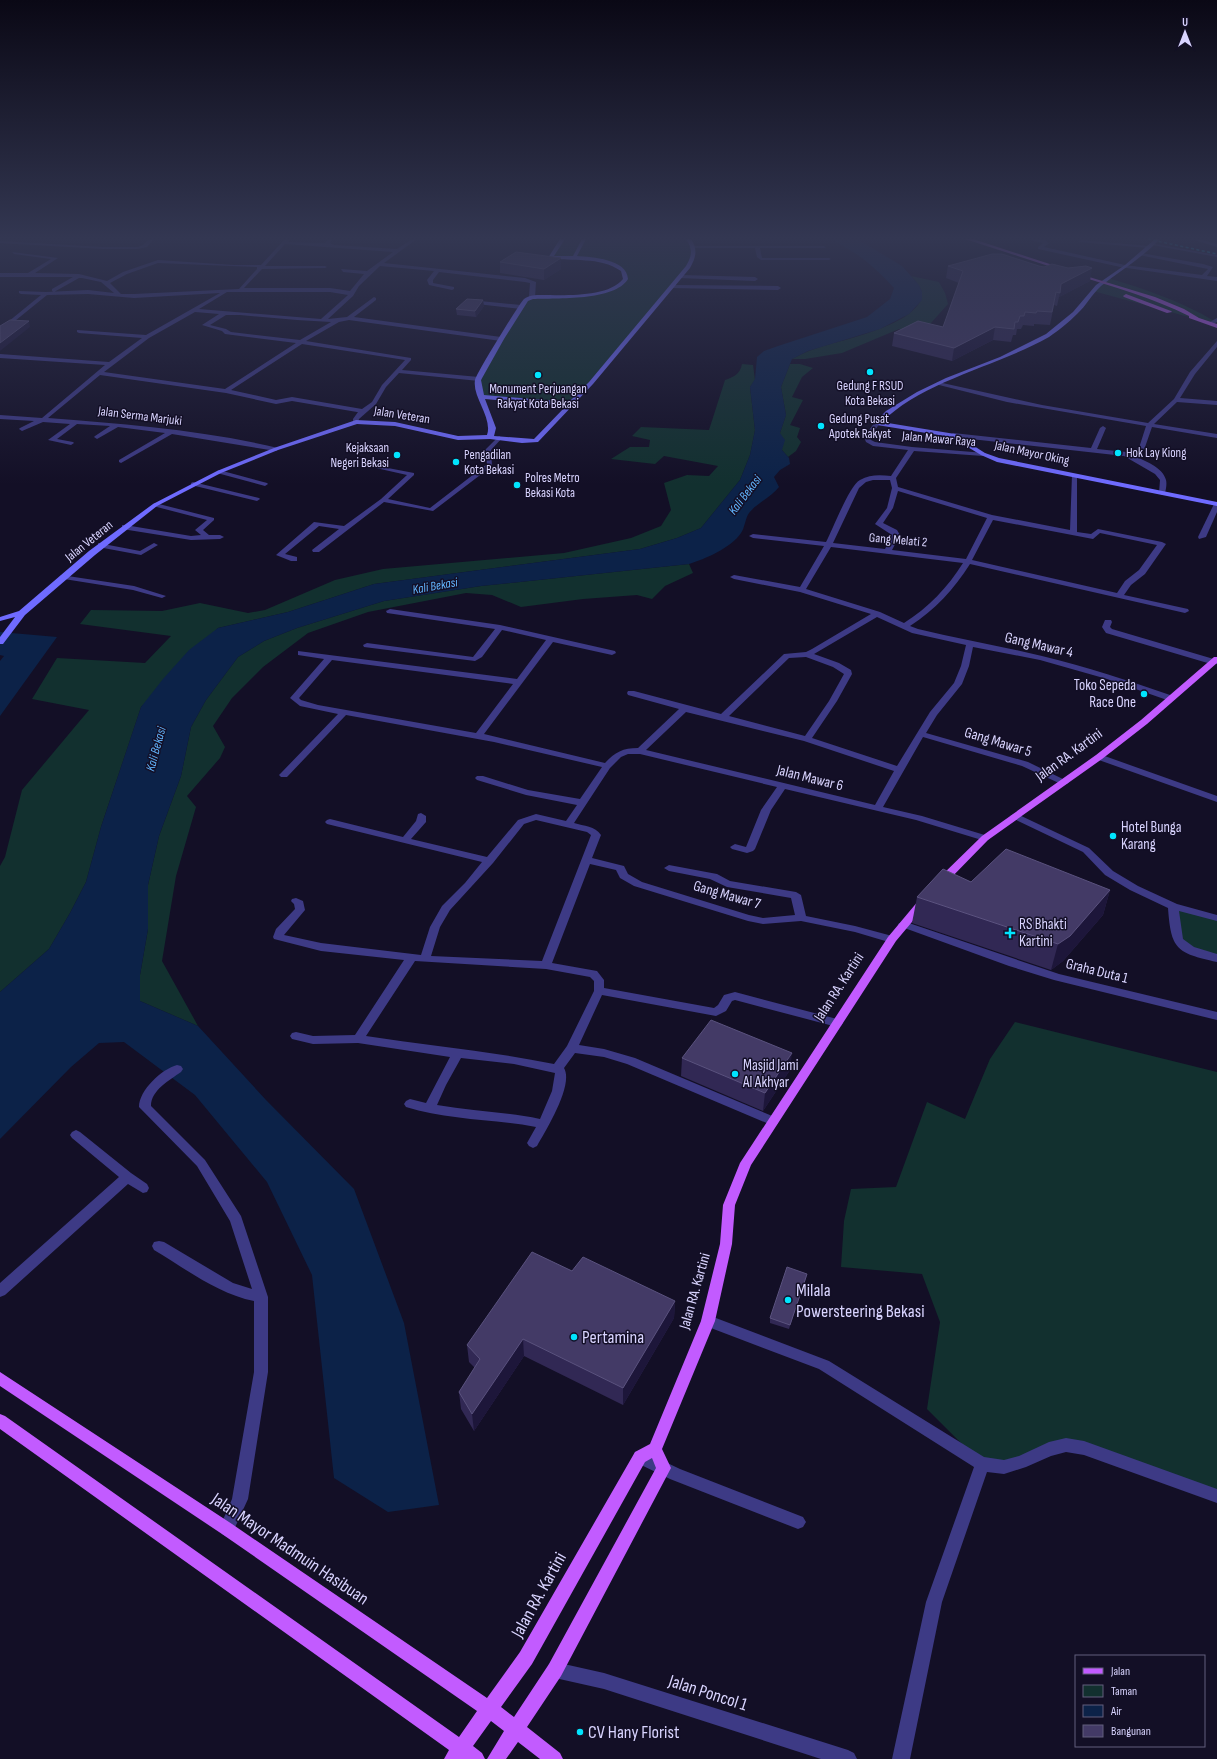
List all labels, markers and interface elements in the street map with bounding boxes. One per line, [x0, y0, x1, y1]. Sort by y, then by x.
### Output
north arrow [1165, 12, 1205, 52]
text: U [1182, 16, 1188, 29]
marker: Gedung F RSUD Kota Bekasi [865, 367, 875, 377]
marker: Monument Perjuangan Rakyat Kota Bekasi [533, 370, 543, 380]
place label: Gedung F RSUD Kota Bekasi [836, 378, 904, 409]
place label: Monument Perjuangan Rakyat Kota Bekasi [489, 381, 587, 412]
street label: Jalan Serma Marjuki [96, 403, 183, 429]
street label: Jalan Veteran [372, 403, 431, 427]
place label: Gedung Pusat Apotek Rakyat [828, 411, 891, 442]
marker: Gedung Pusat Apotek Rakyat [816, 421, 826, 431]
street label: Jalan Mawar Raya [900, 428, 977, 450]
street label: Jalan Mayor Oking [992, 437, 1071, 469]
place label: Kejaksaan Negeri Bekasi [330, 440, 389, 471]
place label: Hok Lay Kiong [1126, 445, 1186, 461]
place label: Pengadilan Kota Bekasi [464, 447, 514, 478]
marker: Hok Lay Kiong [1113, 448, 1123, 458]
marker: Kejaksaan Negeri Bekasi [392, 450, 402, 460]
marker: Pengadilan Kota Bekasi [451, 457, 461, 467]
place label: Polres Metro Bekasi Kota [525, 470, 580, 501]
water label: Kali Bekasi [725, 472, 765, 518]
marker: Polres Metro Bekasi Kota [512, 480, 522, 490]
street label: Jalan Veteran [61, 517, 116, 566]
street label: Gang Melati 2 [868, 529, 928, 551]
water label: Kali Bekasi [411, 574, 459, 598]
street label: Gang Mawar 4 [1003, 628, 1075, 662]
place label: Toko Sepeda Race One [1074, 676, 1136, 712]
marker: Toko Sepeda Race One [1139, 689, 1149, 699]
street label: Gang Mawar 5 [962, 723, 1034, 761]
water label: Kali Bekasi [142, 724, 170, 773]
street label: Jalan RA. Kartini [1031, 724, 1106, 786]
street label: Jalan Mawar 6 [774, 760, 845, 795]
place label: Hotel Bunga Karang [1121, 818, 1182, 854]
marker: Hotel Bunga Karang [1108, 831, 1118, 841]
street label: Gang Mawar 7 [691, 876, 763, 914]
place label: RS Bhakti Kartini [1019, 915, 1067, 951]
marker: RS Bhakti Kartini [1004, 927, 1016, 939]
street label: Jalan RA. Kartini [809, 949, 868, 1026]
street label: Graha Duta 1 [1064, 954, 1131, 988]
place label: Masjid Jami Al Akhyar [742, 1056, 799, 1092]
marker: Masjid Jami Al Akhyar [730, 1069, 740, 1079]
street label: Jalan RA. Kartini [675, 1251, 715, 1332]
place label: Milala Powersteering Bekasi [796, 1280, 925, 1322]
marker: Milala Powersteering Bekasi [783, 1295, 793, 1305]
place label: Pertamina [582, 1327, 644, 1348]
marker: Pertamina [569, 1332, 579, 1342]
street label: Jalan Mayor Madmuin Hasibuan [207, 1488, 373, 1609]
street label: Jalan RA. Kartini [507, 1549, 571, 1642]
legend [1075, 1655, 1205, 1747]
text: Jalan [1110, 1664, 1130, 1679]
street label: Jalan Poncol 1 [665, 1670, 751, 1716]
text: Taman [1111, 1684, 1137, 1699]
text: Air [1110, 1704, 1122, 1719]
place label: CV Hany Florist [588, 1722, 680, 1743]
text: Bangunan [1111, 1724, 1151, 1739]
marker: CV Hany Florist [575, 1727, 585, 1737]

